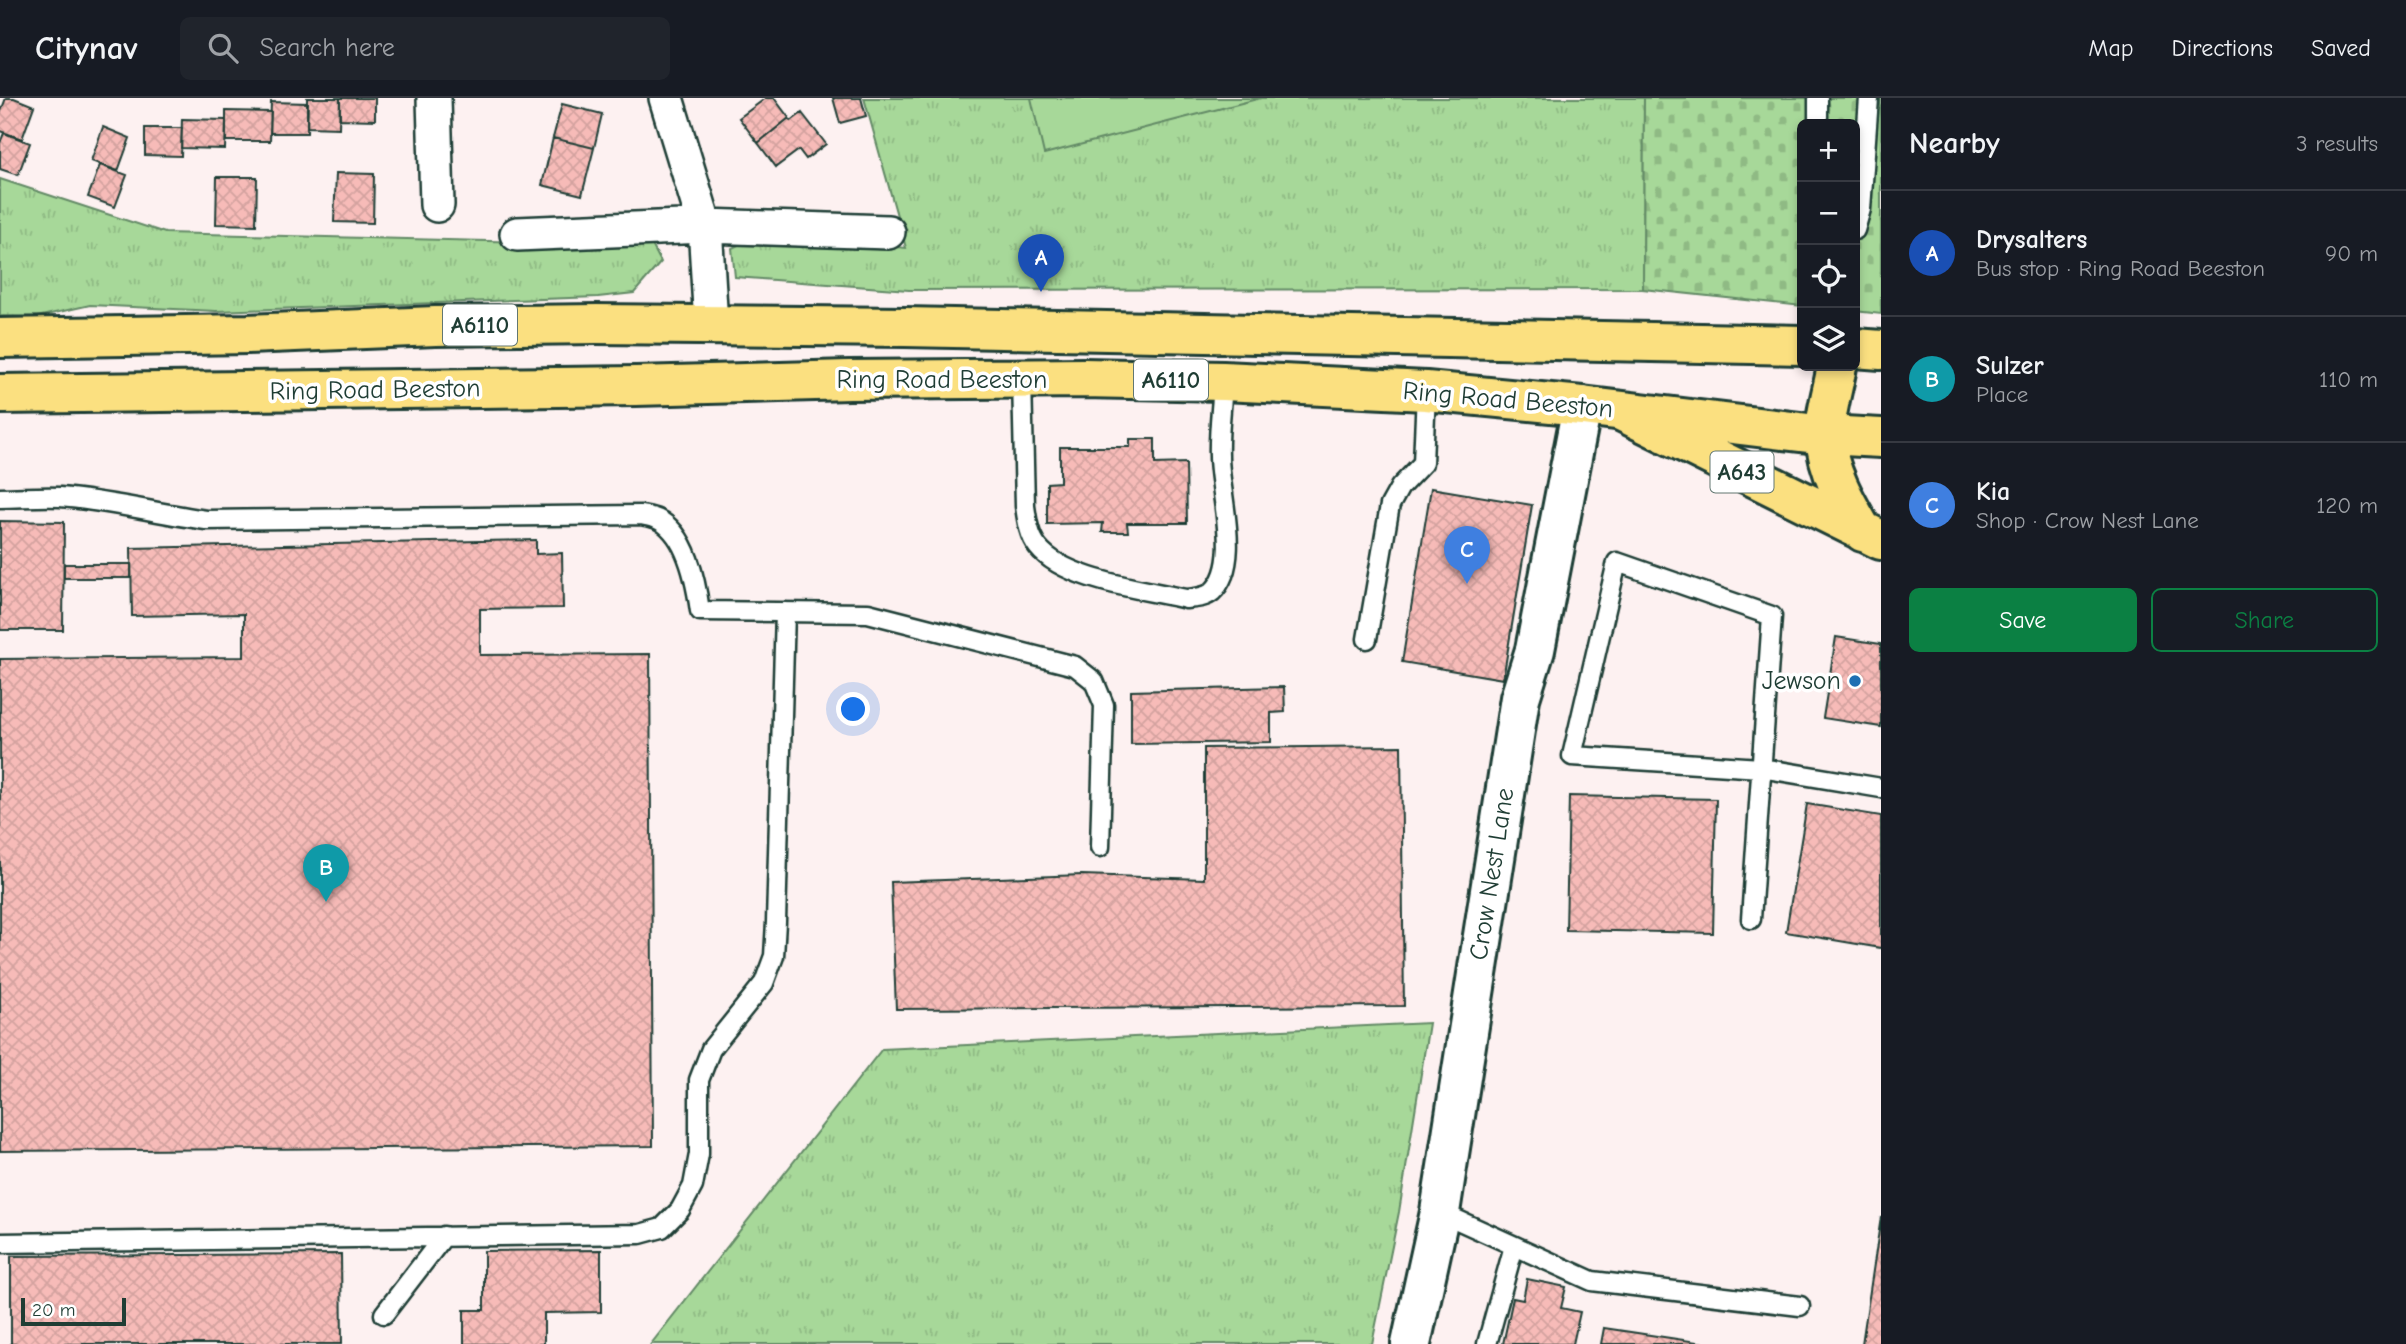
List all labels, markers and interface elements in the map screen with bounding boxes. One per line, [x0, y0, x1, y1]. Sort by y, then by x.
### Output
search box [180, 17, 670, 80]
text: Citynav [35, 29, 138, 67]
icon: search [204, 29, 242, 67]
text: Search here [260, 33, 395, 63]
text: Map [2088, 34, 2134, 62]
text: Directions [2172, 34, 2273, 62]
text: Saved [2311, 34, 2371, 62]
map controls [1797, 119, 1860, 371]
button: + [1797, 119, 1860, 182]
text: Nearby [1909, 126, 2000, 161]
text: 3 results [2296, 130, 2378, 157]
button: − [1797, 182, 1860, 245]
text: Drysalters [1976, 225, 2087, 255]
pin: A [1018, 234, 1064, 292]
text: A [1926, 240, 1938, 267]
text: 90 m [2325, 240, 2378, 267]
button: locate [1797, 245, 1860, 308]
text: Bus stop · Ring Road Beeston [1976, 255, 2265, 282]
road number: A6110 [443, 305, 517, 346]
button: layers [1797, 308, 1860, 371]
text: Sulzer [1976, 351, 2044, 381]
road number: A6110 [1134, 360, 1208, 400]
street label: Ring Road Beeston [837, 365, 1047, 395]
text: B [1925, 366, 1939, 393]
text: 110 m [2319, 366, 2378, 393]
street label: Ring Road Beeston [269, 373, 481, 407]
street label: Ring Road Beeston [1402, 376, 1614, 424]
text: Place [1976, 381, 2028, 408]
road number: A643 [1710, 452, 1774, 492]
text: Kia [1976, 477, 2010, 507]
text: C [1925, 492, 1939, 519]
text: 120 m [2316, 492, 2378, 519]
text: Shop · Crow Nest Lane [1976, 507, 2199, 534]
pin: C [1444, 526, 1490, 584]
button: Save [1909, 588, 2137, 652]
button: Share [2151, 588, 2378, 652]
place label: Jewson [1762, 666, 1841, 696]
marker: Jewson [1847, 673, 1863, 689]
your location [836, 692, 870, 726]
street label: Crow Nest Lane [1464, 786, 1520, 962]
pin: B [303, 844, 349, 902]
scale bar [21, 1295, 126, 1327]
text: 20 m [32, 1299, 76, 1321]

